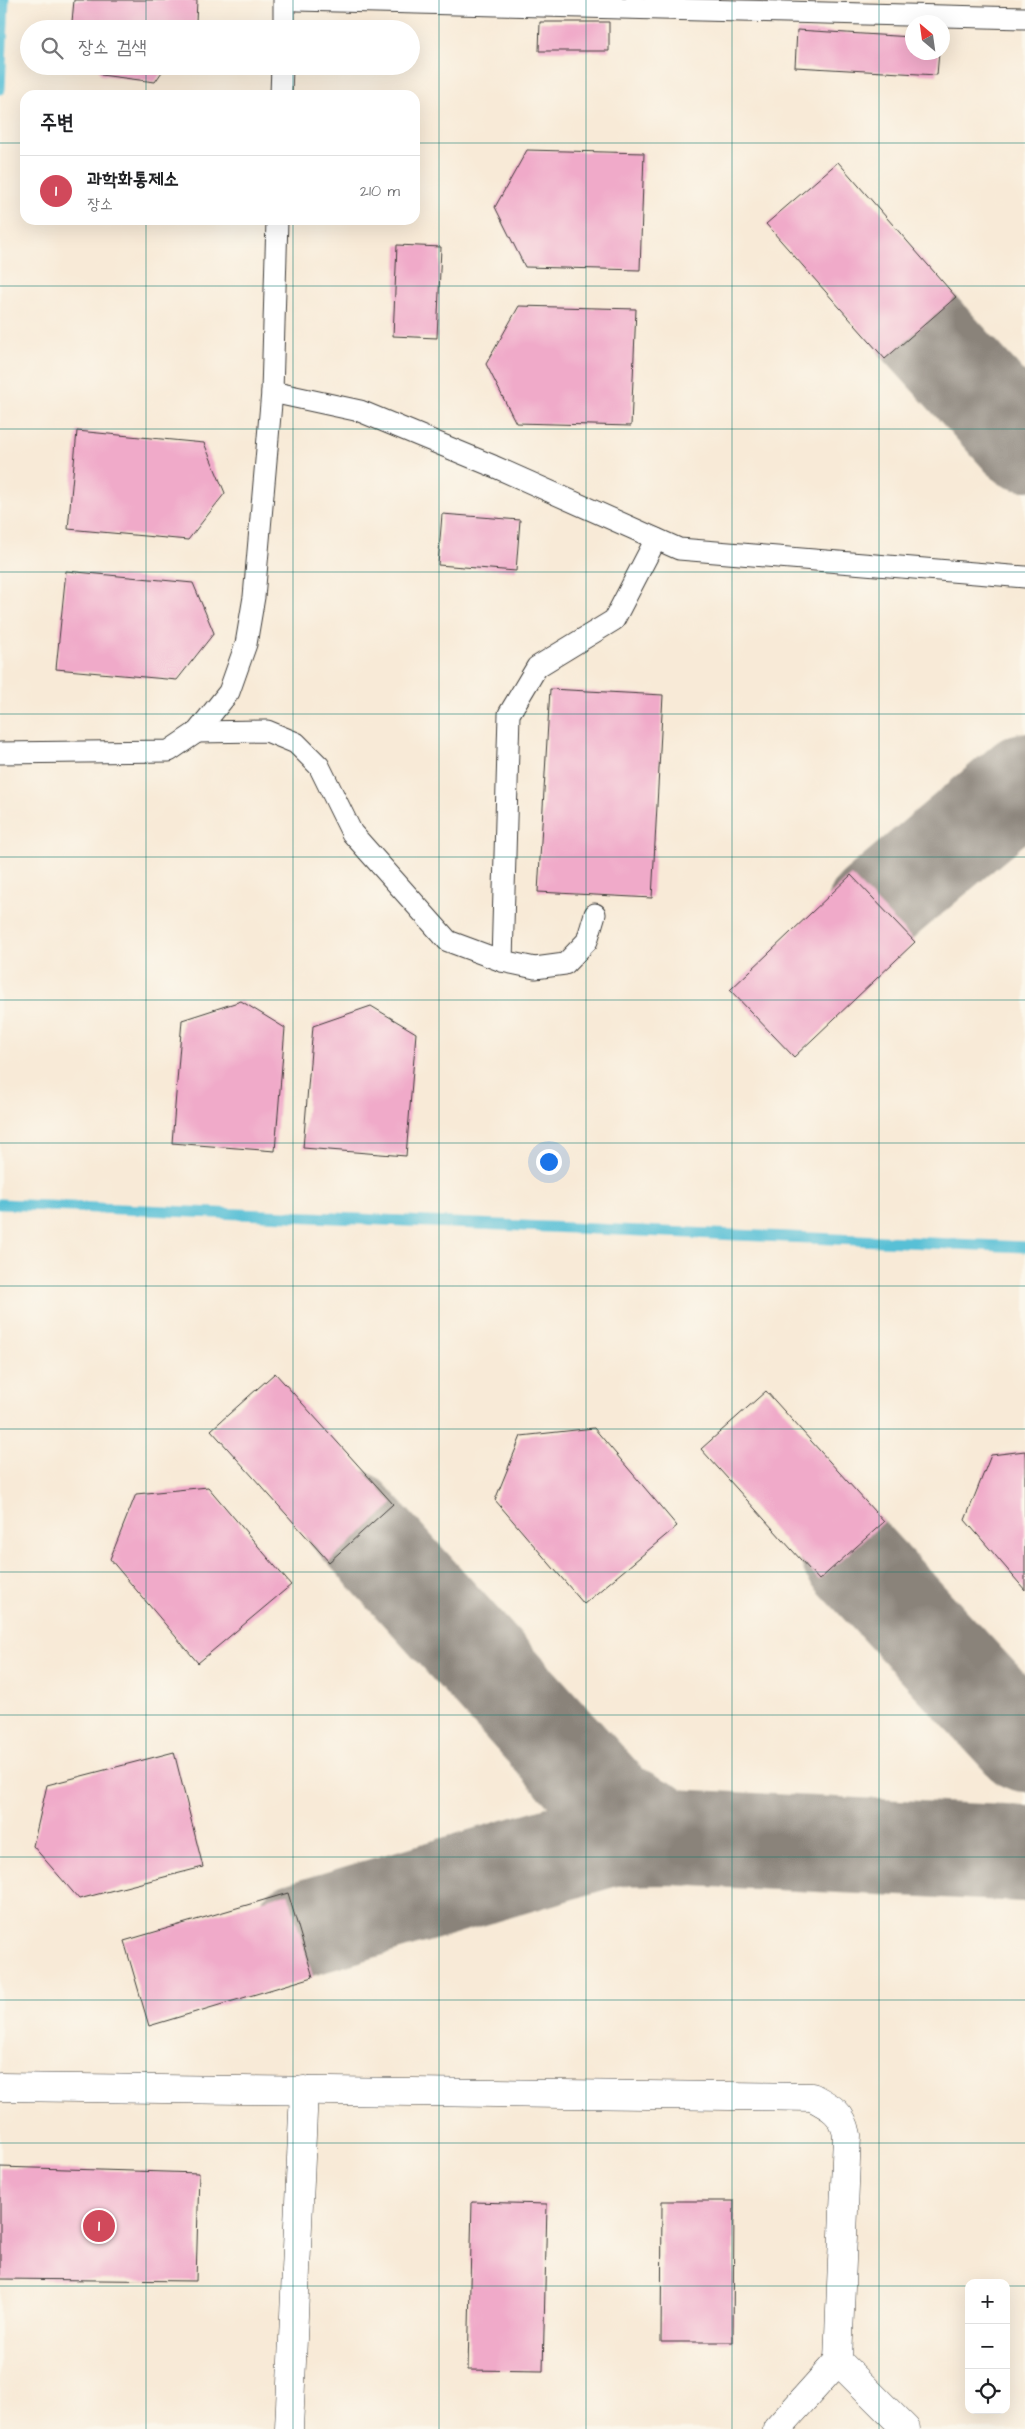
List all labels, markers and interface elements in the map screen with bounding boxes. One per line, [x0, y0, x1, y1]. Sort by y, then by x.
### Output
north arrow [905, 15, 950, 60]
search box [20, 20, 420, 75]
icon: search [38, 34, 66, 62]
text: 장소 검색 [78, 34, 147, 61]
text: 주변 [40, 108, 74, 137]
text: 과학화통제소 [87, 166, 179, 193]
text: 1 [55, 180, 57, 202]
text: 210 m [360, 180, 400, 202]
text: 장소 [87, 193, 113, 215]
your location [536, 1149, 562, 1175]
pin: 1 [83, 2207, 115, 2245]
map controls [965, 2279, 1010, 2414]
button: + [965, 2279, 1010, 2324]
button: − [965, 2324, 1010, 2369]
button: locate [965, 2369, 1010, 2414]

